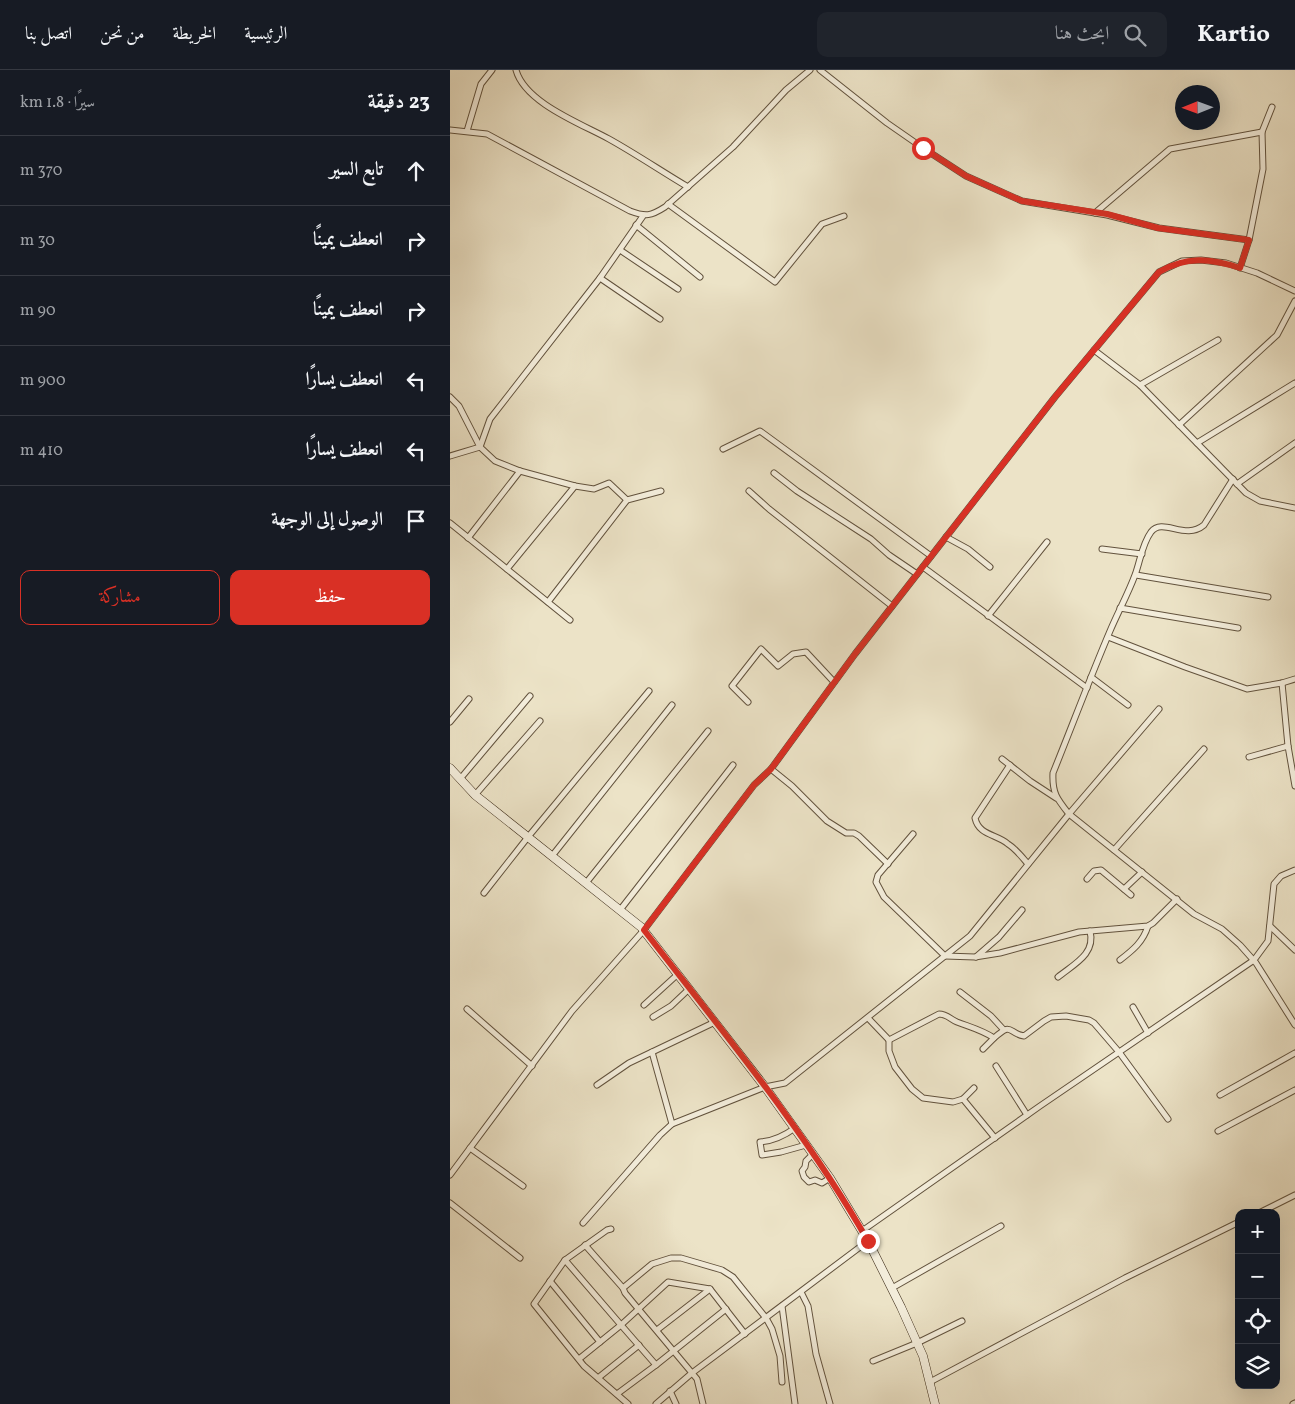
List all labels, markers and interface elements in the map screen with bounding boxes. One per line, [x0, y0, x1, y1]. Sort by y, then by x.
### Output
search box [817, 12, 1167, 57]
text: Kartio [1197, 18, 1270, 52]
text: ابحث هنا [1055, 21, 1109, 47]
icon: search [1121, 21, 1149, 49]
text: اتصل بنا [25, 22, 72, 47]
text: من نحن [100, 22, 144, 47]
text: الخريطة [172, 22, 216, 47]
text: الرئيسية [244, 22, 287, 47]
north arrow [1175, 85, 1220, 130]
text: 23 دقيقة [368, 88, 430, 117]
text: سيرًا · 1.8 km [20, 92, 95, 114]
route start [912, 137, 935, 160]
text: تابع السير [330, 157, 383, 183]
icon: ahead [402, 157, 430, 185]
text: 370 m [20, 160, 62, 182]
text: انعطف يمينًا [313, 227, 383, 253]
icon: right [402, 227, 430, 255]
text: 30 m [20, 230, 55, 252]
text: انعطف يمينًا [313, 297, 383, 323]
icon: right [402, 297, 430, 325]
text: 90 m [20, 300, 56, 322]
text: انعطف يسارًا [305, 367, 383, 393]
icon: left [402, 367, 430, 395]
text: 900 m [20, 370, 66, 392]
text: انعطف يسارًا [305, 437, 383, 463]
icon: left [402, 437, 430, 465]
text: 410 m [20, 440, 63, 462]
text: الوصول إلى الوجهة [271, 507, 383, 533]
icon: arrive [402, 507, 430, 535]
button: مشاركة [20, 570, 220, 625]
button: حفظ [230, 570, 430, 625]
map controls [1235, 1209, 1280, 1389]
button: + [1235, 1209, 1280, 1254]
route end [857, 1230, 880, 1253]
button: − [1235, 1254, 1280, 1299]
button: locate [1235, 1299, 1280, 1344]
button: layers [1235, 1344, 1280, 1389]

